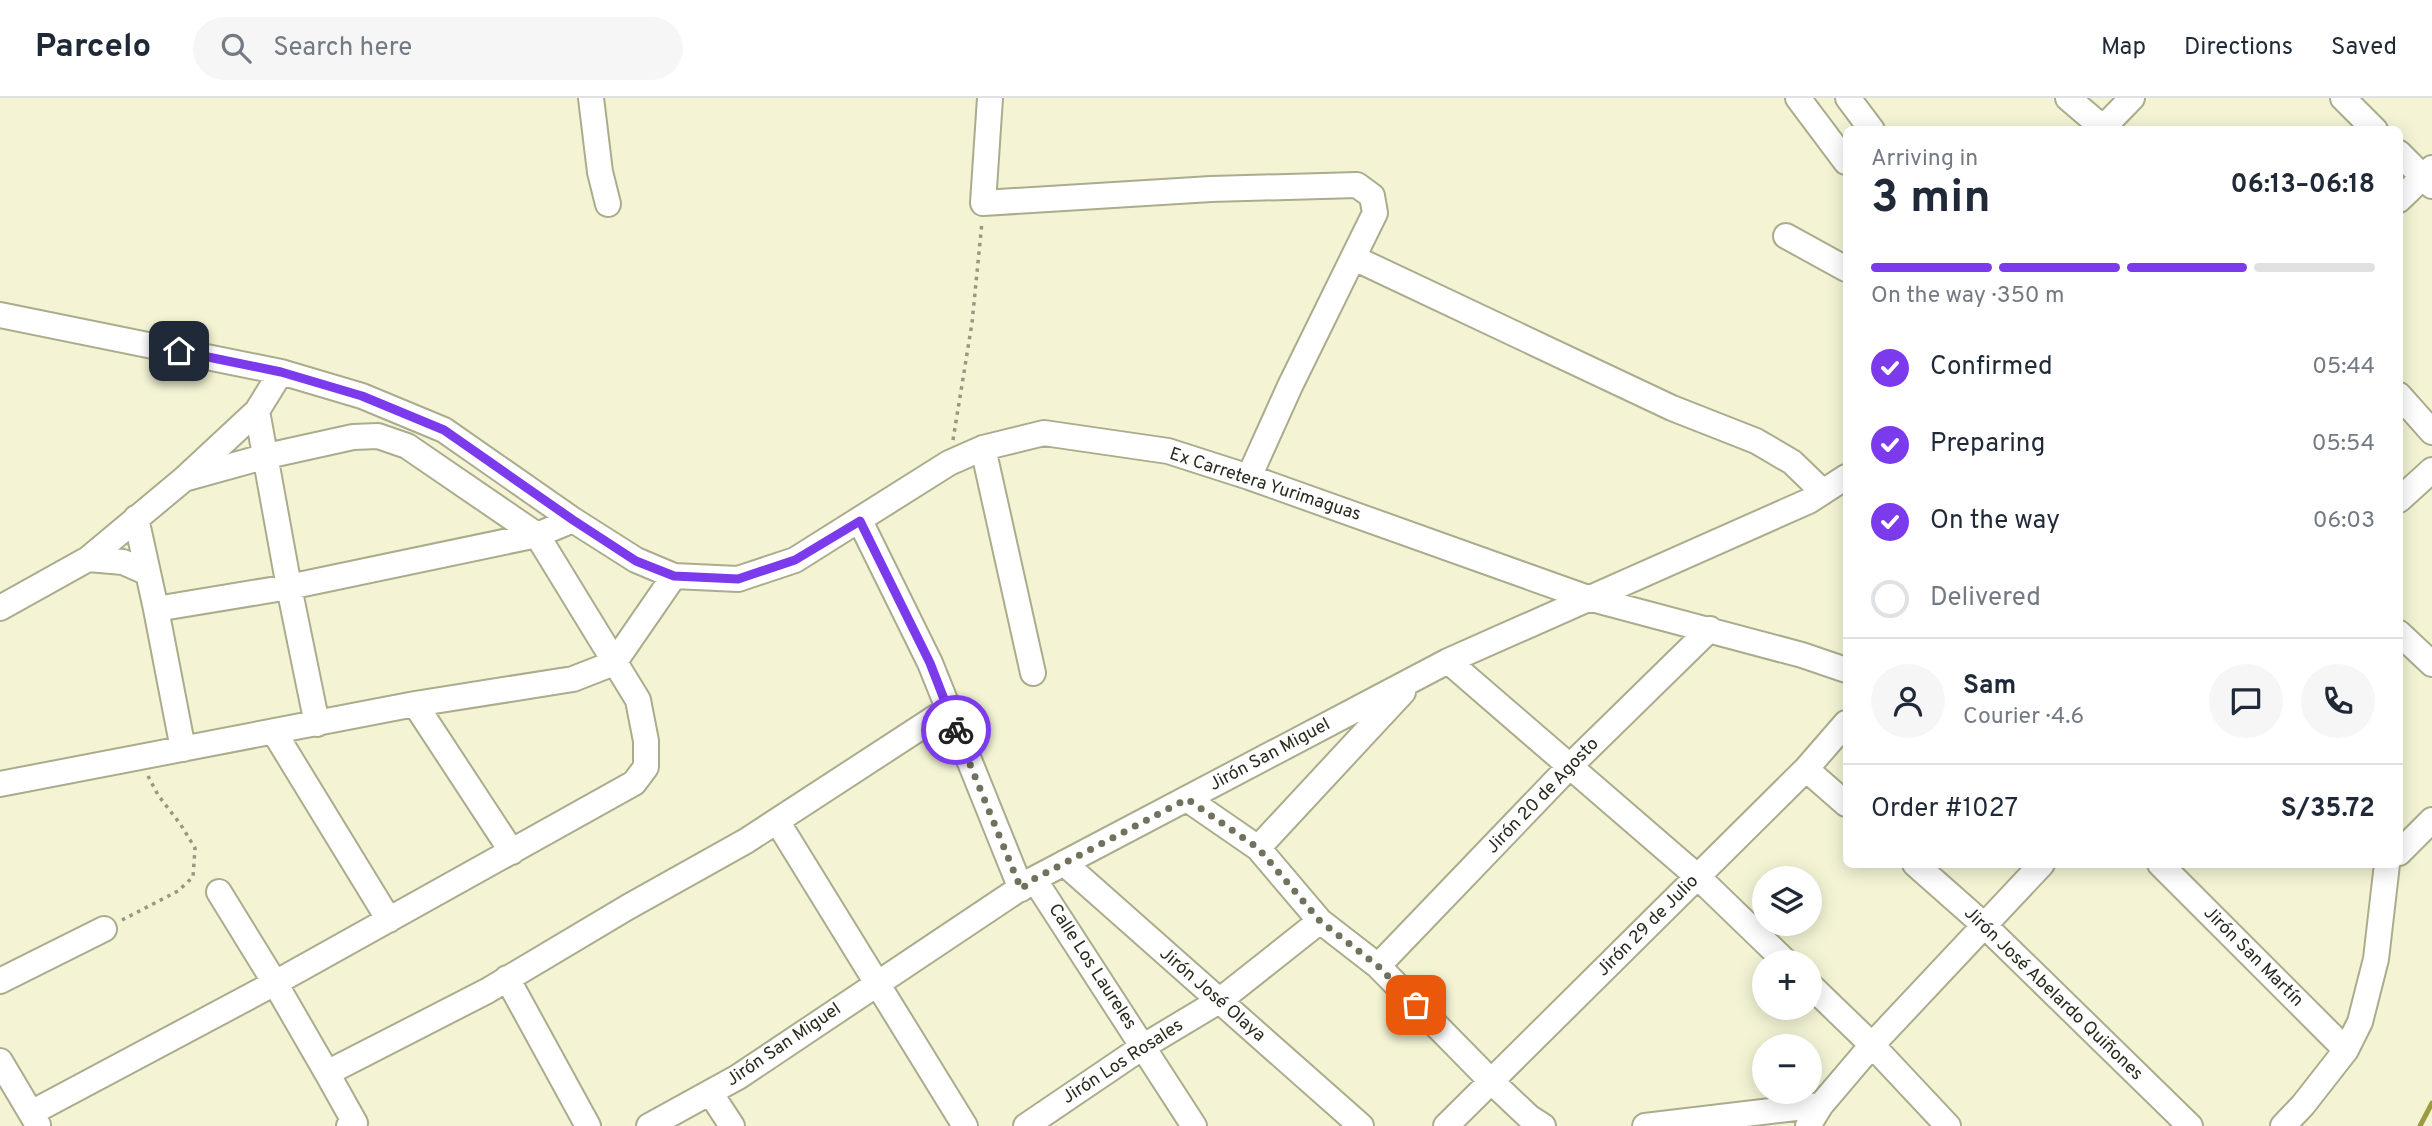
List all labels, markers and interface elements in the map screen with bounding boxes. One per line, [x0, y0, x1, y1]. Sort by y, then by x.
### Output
search box [193, 17, 683, 80]
text: Parcelo [35, 27, 151, 69]
icon: search [217, 29, 255, 67]
text: Search here [273, 32, 412, 65]
text: Map [2101, 33, 2146, 63]
text: Directions [2184, 33, 2293, 63]
text: Saved [2331, 33, 2397, 63]
text: Arriving in [1871, 145, 1978, 174]
text: 06:13–06:18 [2231, 169, 2375, 202]
text: 3 min [1871, 170, 1991, 229]
text: On the way · 350 m [1871, 282, 2065, 311]
pin [149, 321, 209, 381]
icon: home [160, 332, 198, 370]
icon: check [1871, 349, 1909, 387]
text: Confirmed [1930, 351, 2053, 384]
text: 05:44 [2312, 353, 2375, 382]
icon: check [1871, 426, 1909, 464]
text: Preparing [1930, 428, 2045, 461]
text: 05:54 [2312, 430, 2375, 459]
street label: Ex Carretera Yurimaguas [1166, 443, 1364, 527]
icon: check [1871, 503, 1909, 541]
text: On the way [1930, 505, 2060, 538]
text: 06:03 [2313, 507, 2375, 536]
text: Delivered [1930, 582, 2041, 615]
button: person [1871, 664, 1945, 738]
button: chat [2209, 664, 2283, 738]
button: phone [2301, 664, 2375, 738]
text: Sam [1963, 670, 2016, 703]
courier [921, 695, 991, 765]
text: Courier · 4.6 [1963, 703, 2084, 732]
icon: bike [937, 711, 975, 749]
street label: Jirón San Miguel [1206, 713, 1334, 797]
street label: Jirón 20 de Agosto [1482, 733, 1604, 859]
text: Order #1027 [1871, 793, 2018, 826]
text: S/35.72 [2281, 793, 2375, 826]
map controls [1752, 866, 1822, 1104]
button: layers [1752, 866, 1822, 936]
street label: Jirón 29 de Julio [1592, 870, 1704, 982]
street label: Calle Los Laureles [1043, 900, 1141, 1034]
street label: Jirón José Abelardo Quiñones [1959, 902, 2147, 1086]
street label: Jirón San Martín [2198, 902, 2308, 1012]
street label: Jirón José Olaya [1154, 943, 1270, 1047]
button: + [1752, 950, 1822, 1020]
pin [1386, 975, 1446, 1035]
icon: bag [1397, 986, 1435, 1024]
street label: Jirón San Miguel [722, 998, 846, 1092]
street label: Jirón Los Rosales [1058, 1014, 1188, 1110]
button: − [1752, 1034, 1822, 1104]

